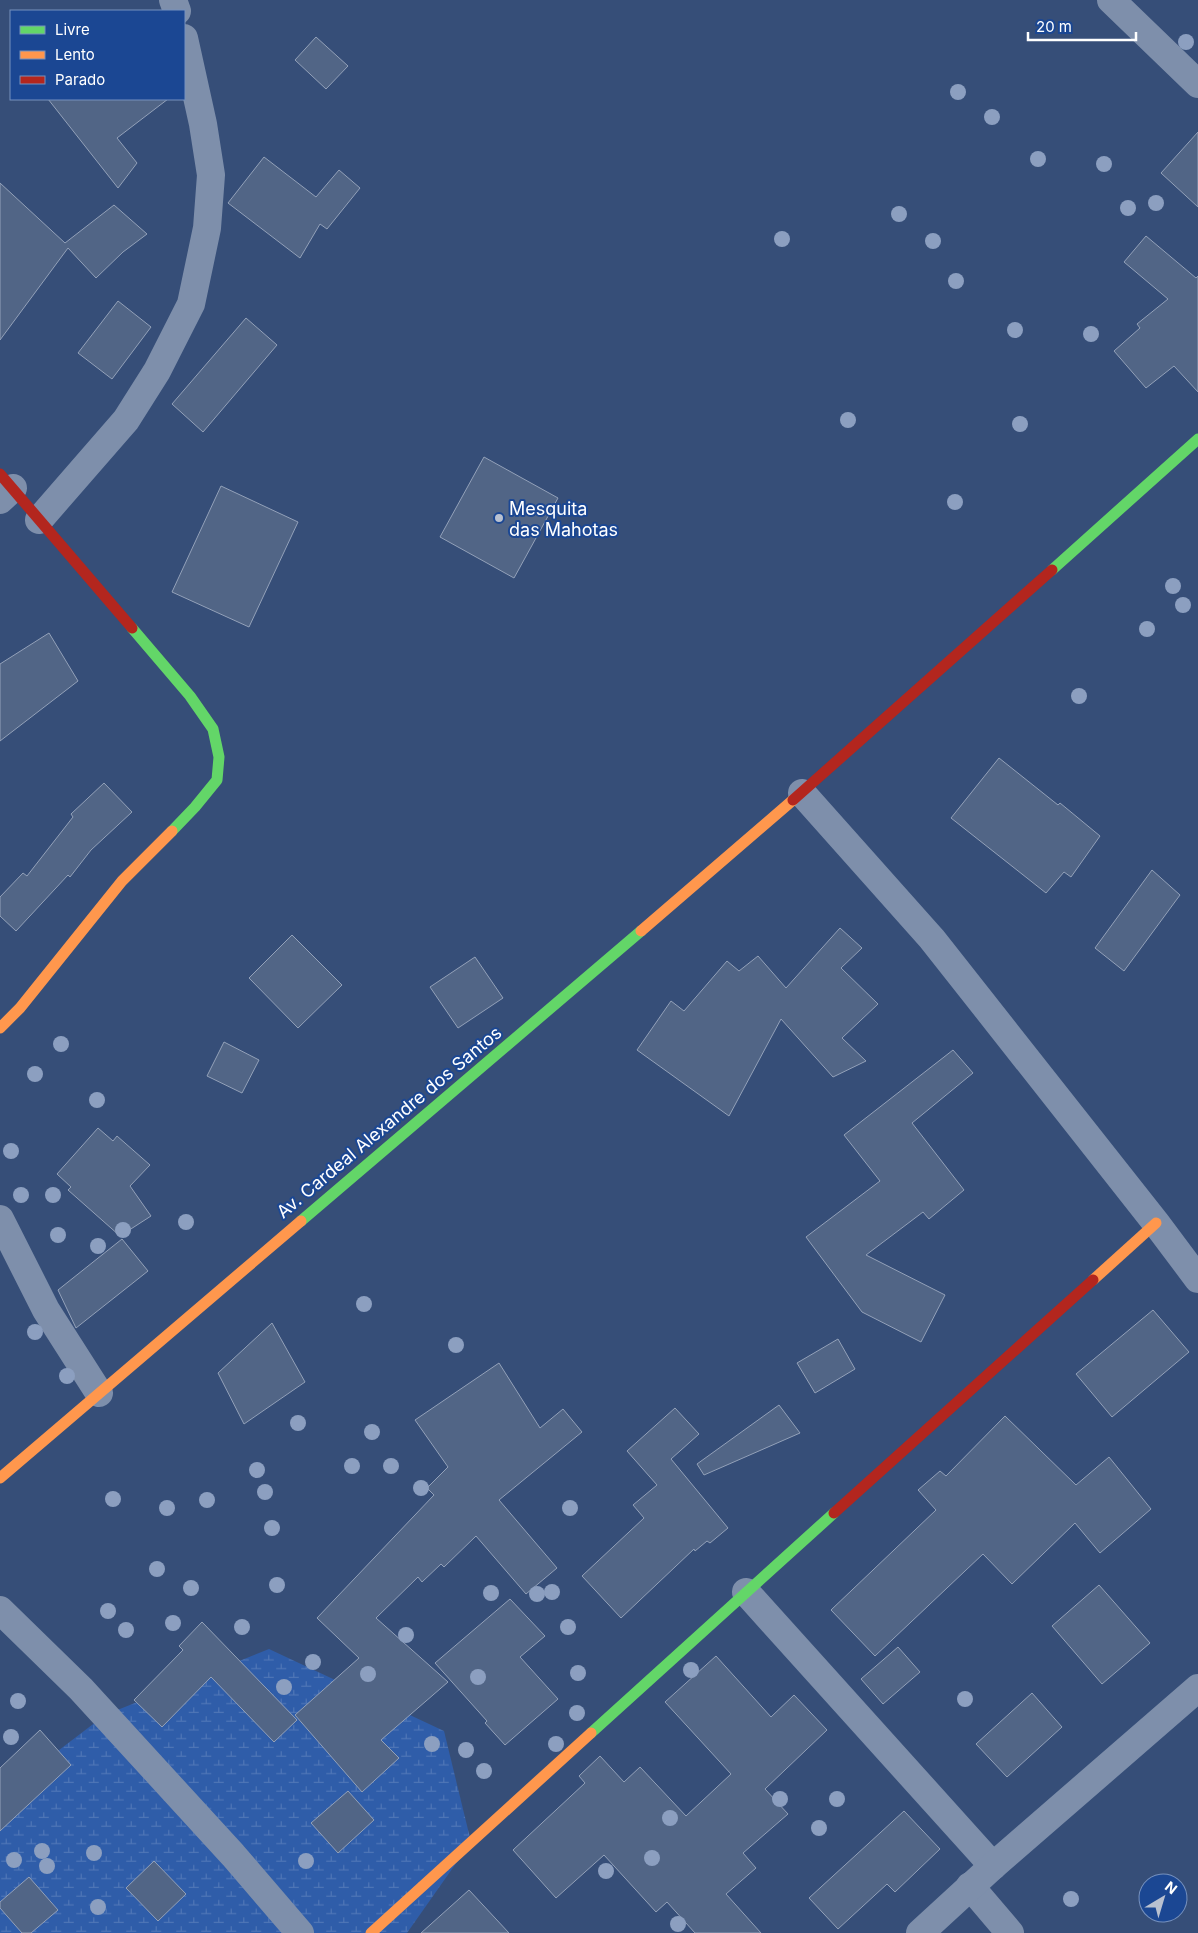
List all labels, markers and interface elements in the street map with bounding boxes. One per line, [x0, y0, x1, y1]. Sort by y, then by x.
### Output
legend [10, 10, 185, 100]
scale bar [1028, 10, 1136, 42]
text: 20 m [1036, 17, 1072, 36]
text: Livre [55, 20, 90, 39]
text: Lento [55, 45, 95, 64]
text: Parado [55, 70, 105, 89]
place label: Mesquita das Mahotas [509, 498, 618, 540]
marker: Mesquita das Mahotas [493, 512, 505, 524]
street label: Av. Cardeal Alexandre dos Santos [272, 1022, 506, 1222]
north arrow [1138, 1873, 1188, 1923]
text: N [1162, 1877, 1181, 1897]

